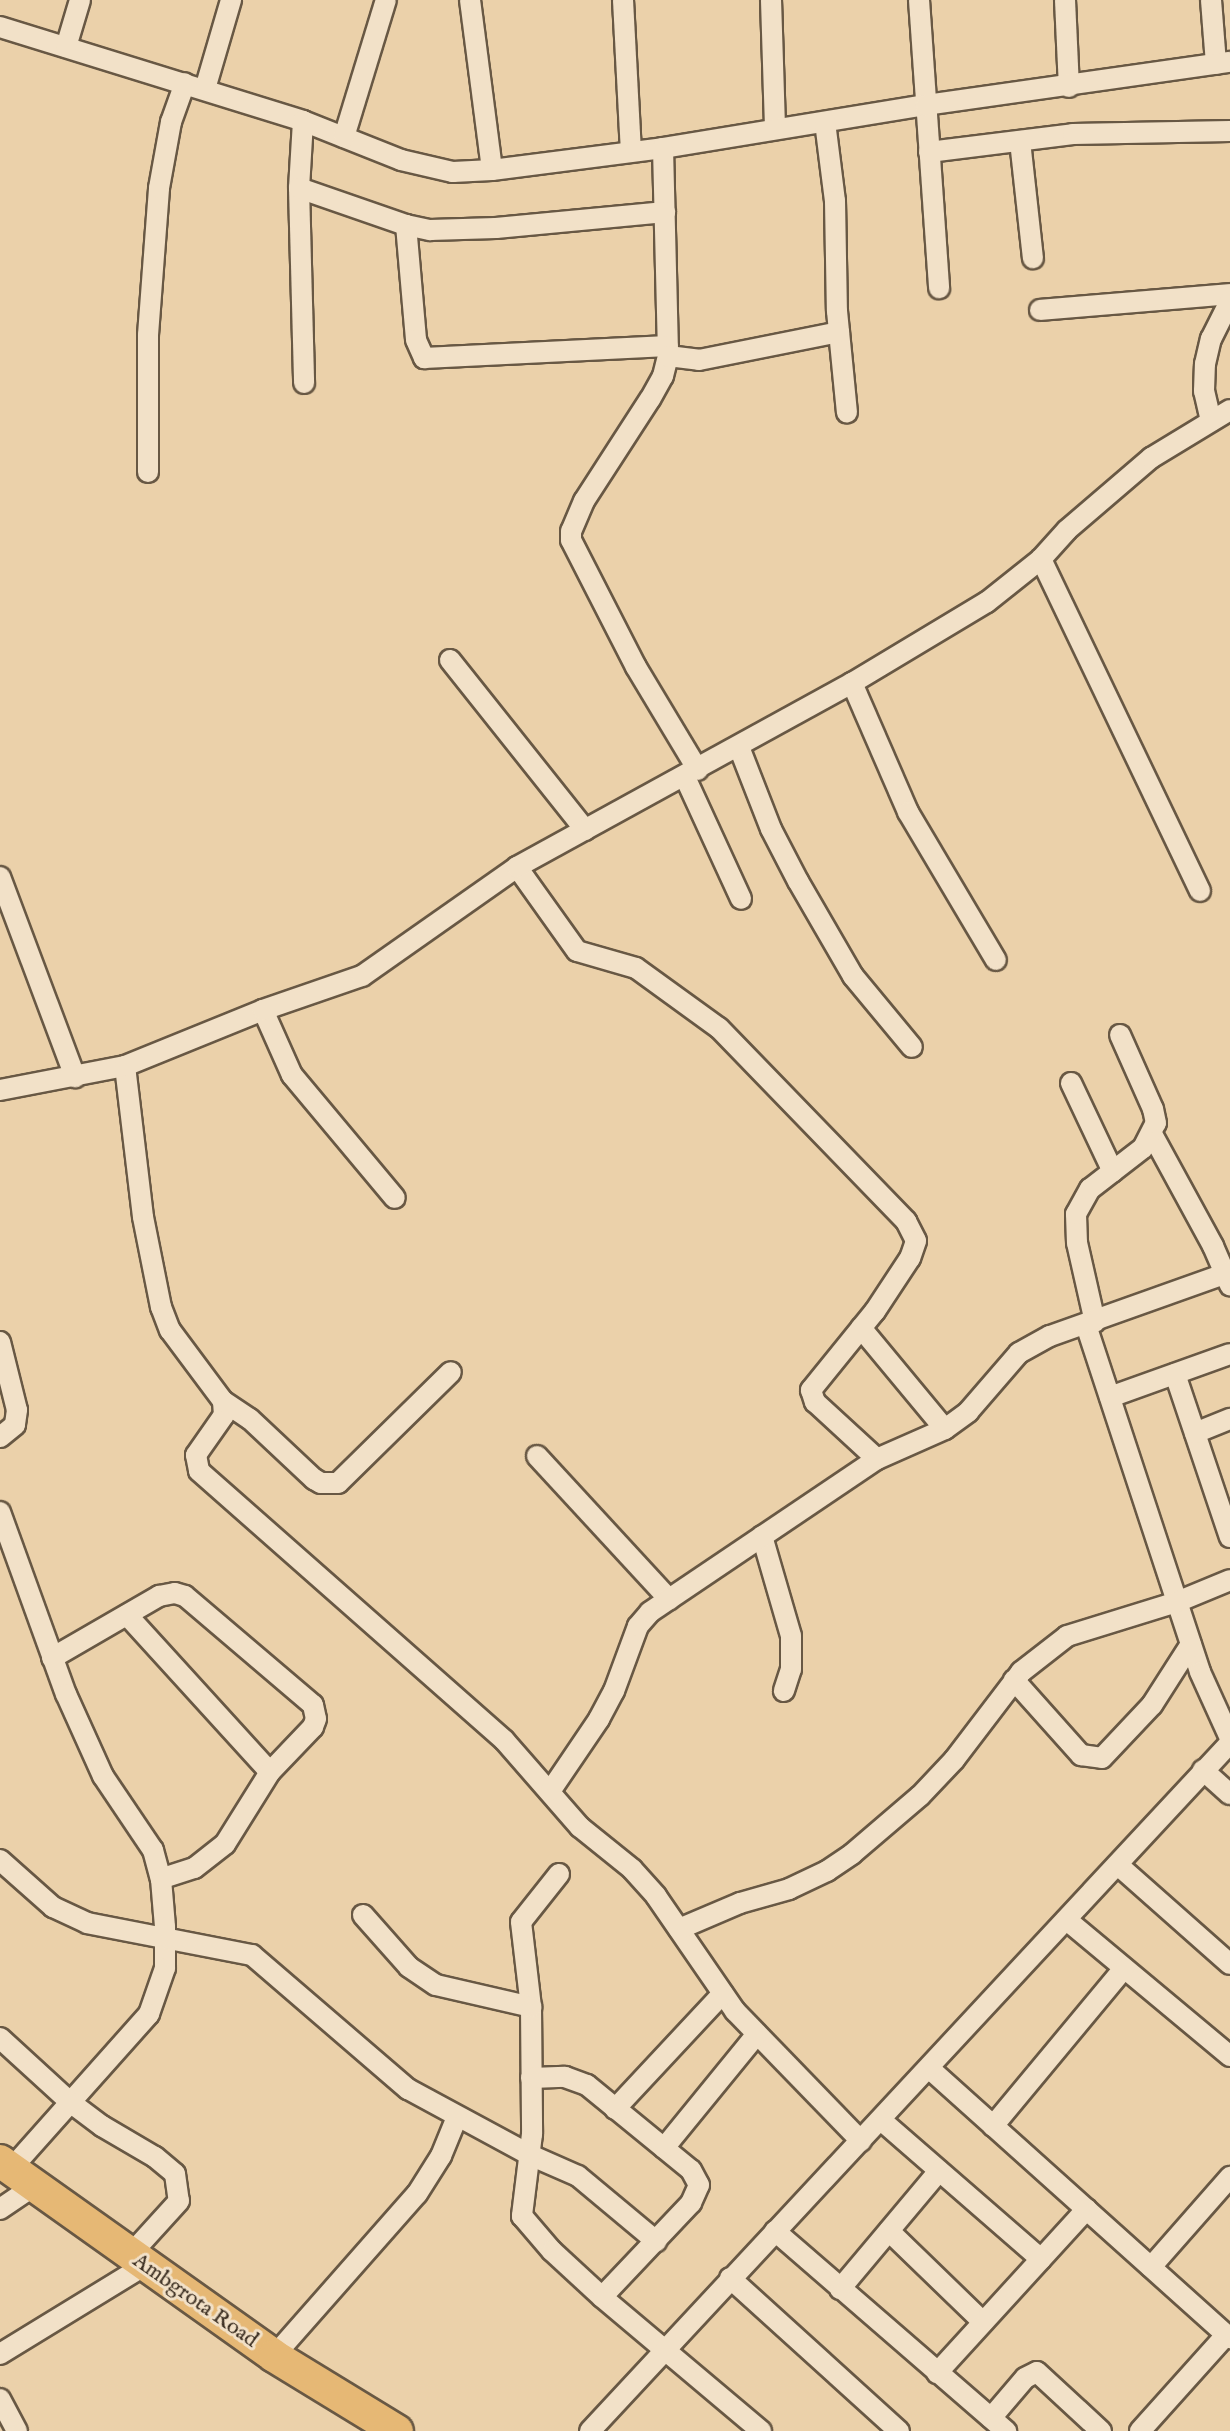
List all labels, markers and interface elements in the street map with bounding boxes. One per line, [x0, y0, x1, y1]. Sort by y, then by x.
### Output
street label: Ambgrota Road [127, 2248, 263, 2354]

